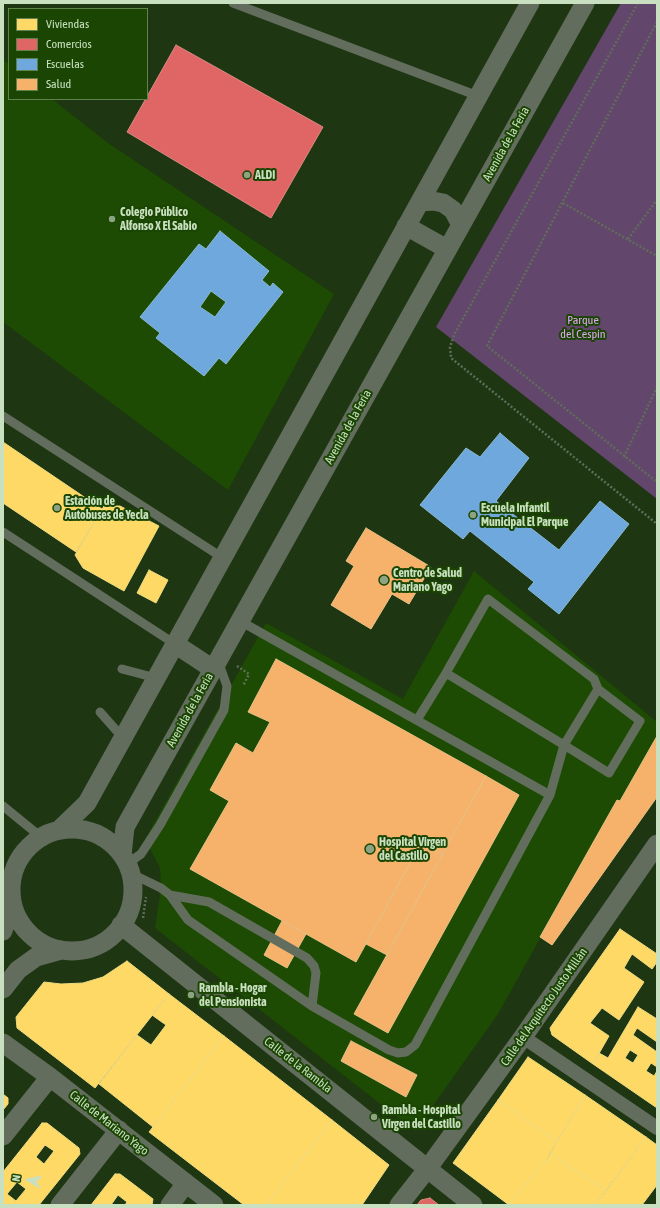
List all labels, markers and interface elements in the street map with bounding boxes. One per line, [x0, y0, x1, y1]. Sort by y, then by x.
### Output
legend [8, 8, 148, 100]
text: Viviendas [46, 17, 89, 31]
text: Comercios [46, 37, 92, 51]
text: Escuelas [46, 57, 84, 71]
text: Salud [46, 77, 71, 91]
street label: Avenida de la Feria [480, 104, 532, 184]
place label: ALDI [255, 168, 275, 182]
marker: ALDI [242, 170, 252, 180]
place label: Colegio Público Alfonso X El Sabio [120, 205, 197, 233]
marker: Colegio Público Alfonso X El Sabio [107, 214, 117, 224]
park label: Parque del Cespín [560, 313, 606, 341]
street label: Avenida de la Feria [322, 387, 374, 467]
place label: Estación de Autobuses de Yecla [65, 494, 149, 522]
place label: Escuela Infantil Municipal El Parque [481, 501, 568, 529]
marker: Estación de Autobuses de Yecla [52, 503, 62, 513]
marker: Escuela Infantil Municipal El Parque [468, 510, 478, 520]
place label: Centro de Salud Mariano Yago [393, 566, 462, 594]
marker: Centro de Salud Mariano Yago [378, 574, 390, 586]
street label: Avenida de la Feria [164, 670, 216, 750]
place label: Hospital Virgen del Castillo [379, 835, 446, 863]
marker: Hospital Virgen del Castillo [364, 843, 376, 855]
street label: Calle del Arquitecto Justo Millán [498, 945, 590, 1069]
place label: Rambla - Hogar del Pensionista [199, 981, 267, 1009]
marker: Rambla - Hogar del Pensionista [186, 990, 196, 1000]
street label: Calle de la Rambla [261, 1034, 335, 1096]
street label: Calle de Mariano Yago [67, 1088, 151, 1158]
place label: Rambla - Hospital Virgen del Castillo [382, 1103, 461, 1131]
marker: Rambla - Hospital Virgen del Castillo [369, 1112, 379, 1122]
north arrow [8, 1160, 48, 1200]
text: N [10, 1174, 23, 1182]

